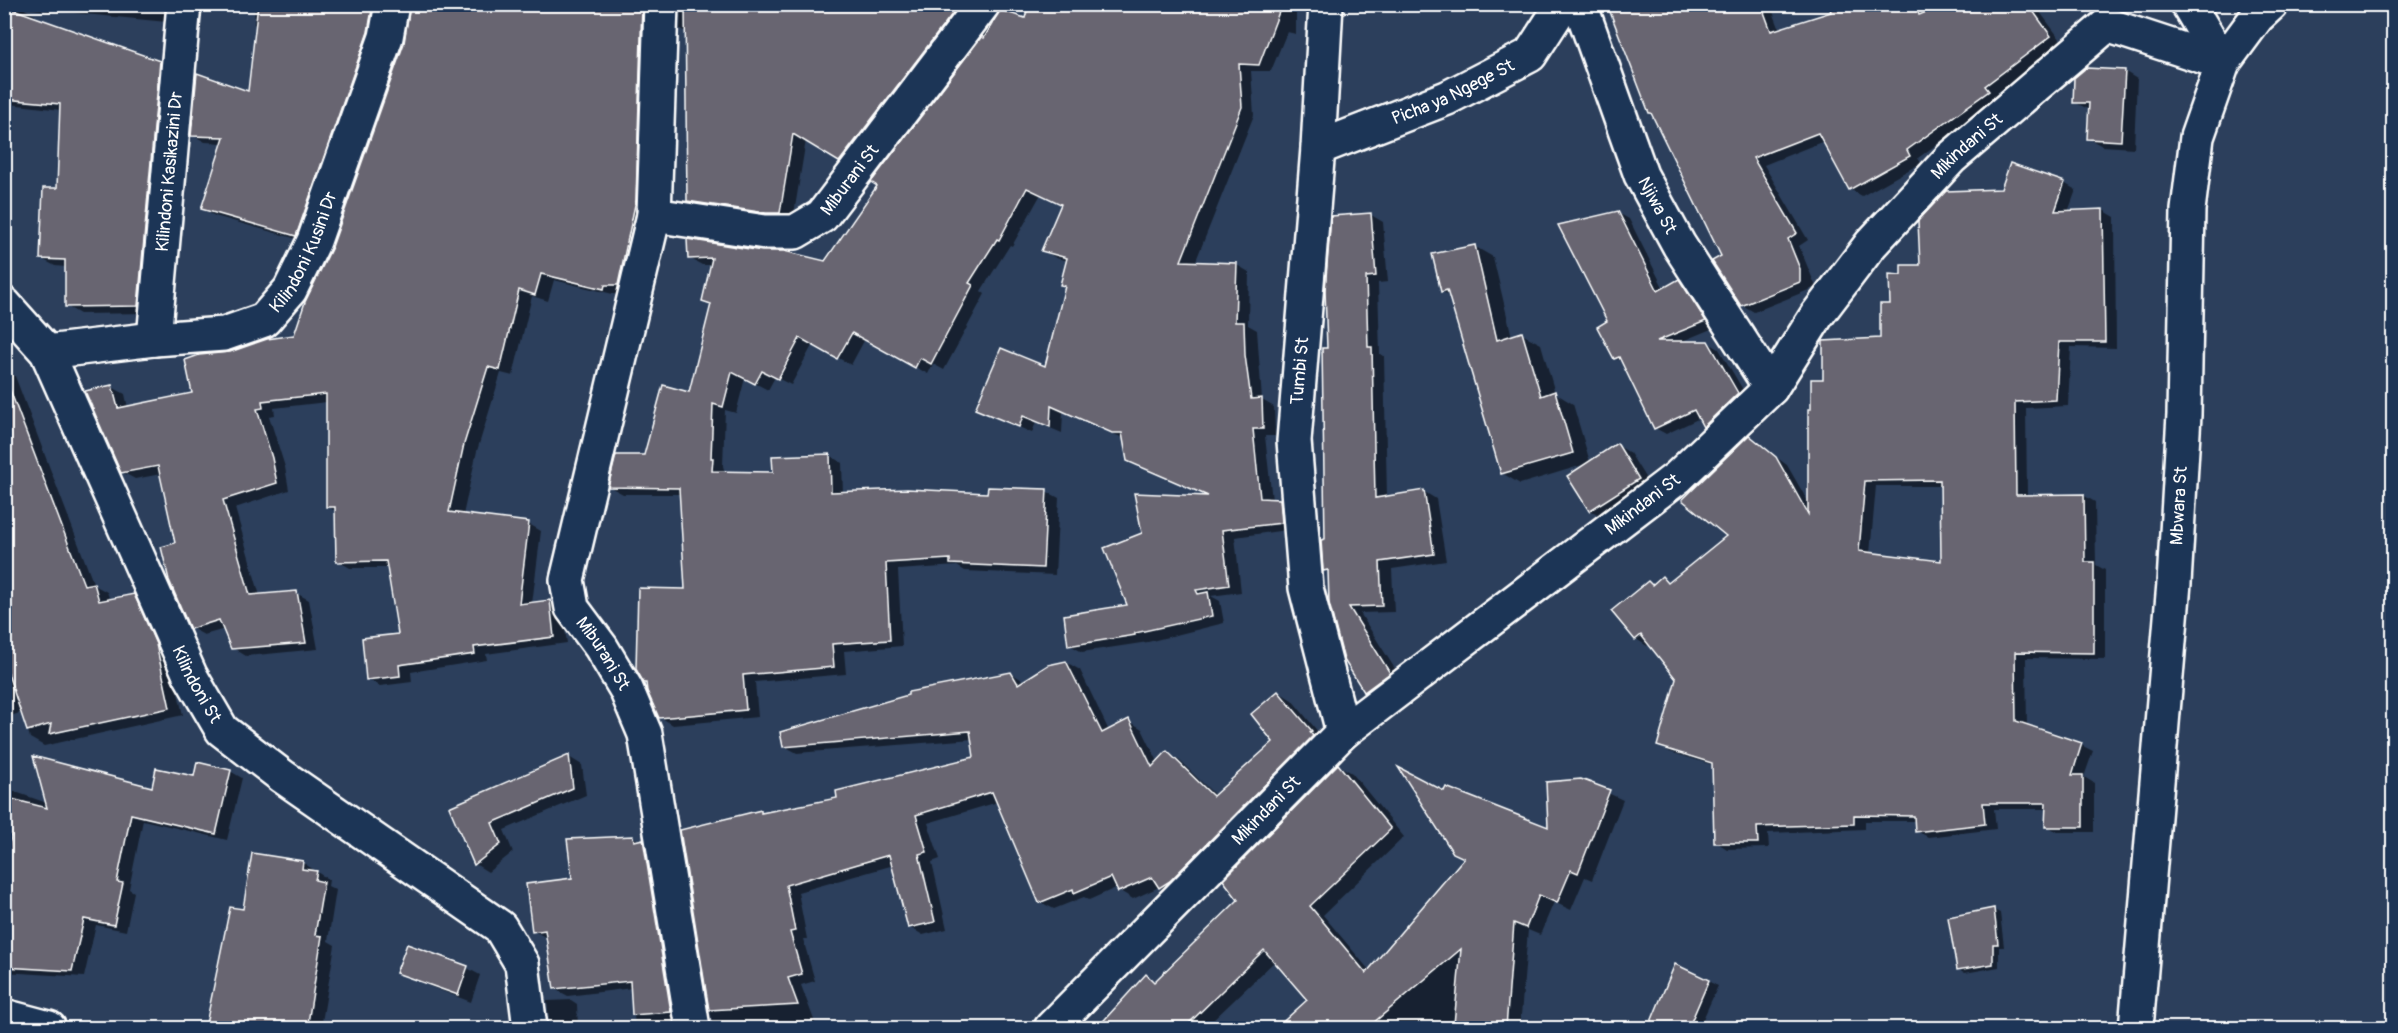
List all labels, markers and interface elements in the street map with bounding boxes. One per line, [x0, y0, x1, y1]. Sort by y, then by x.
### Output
street label: Picha ya Ngege St [1388, 53, 1519, 130]
street label: Kilindoni Kasikazini Dr [150, 90, 188, 253]
street label: Mikindani St [1926, 107, 2008, 184]
street label: Miburani St [815, 139, 884, 220]
street label: Njiwa St [1633, 173, 1683, 239]
street label: Kilindoni Kusini Dr [264, 188, 342, 318]
street label: Tumbi St [1286, 336, 1314, 406]
street label: Mbwara St [2165, 465, 2192, 546]
street label: Mikindani St [1600, 468, 1685, 540]
street label: Miburani St [571, 612, 636, 695]
street label: Kilindoni St [167, 642, 227, 728]
street label: Mikindani St [1227, 770, 1306, 850]

